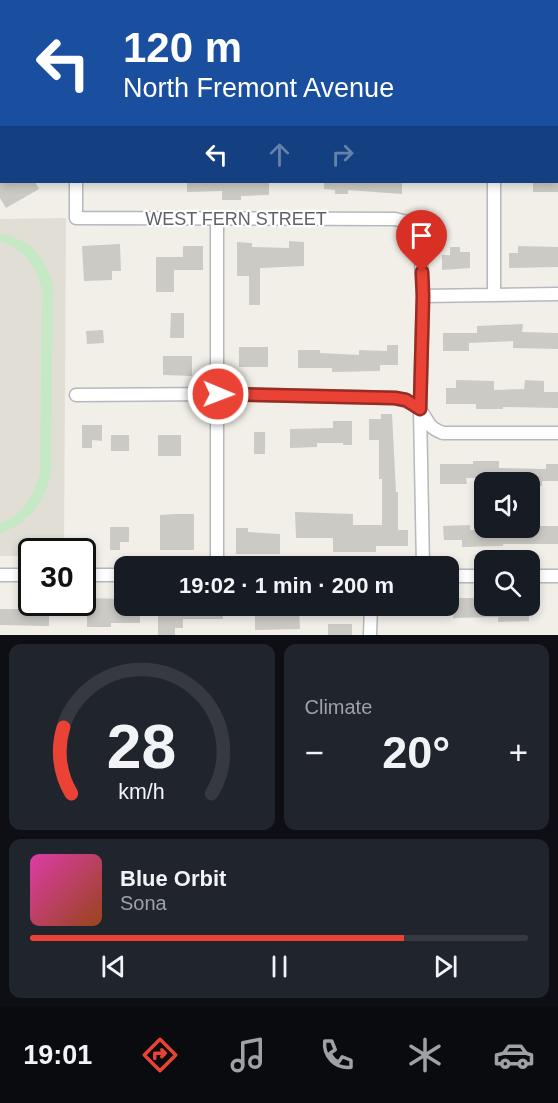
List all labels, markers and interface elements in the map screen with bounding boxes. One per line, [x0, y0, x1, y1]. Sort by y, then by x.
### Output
icon: left [24, 24, 102, 102]
text: 120 m [123, 24, 242, 71]
text: North Fremont Avenue [123, 73, 394, 103]
icon: left [200, 138, 233, 171]
icon: ahead [263, 138, 296, 171]
icon: right [326, 138, 359, 171]
street label: WEST FERN STREET [145, 209, 327, 229]
pin [396, 210, 447, 272]
icon: arrive [405, 219, 438, 252]
position arrow [186, 362, 250, 426]
map controls [474, 472, 540, 616]
button: sound [474, 472, 540, 538]
speed limit sign: 30 [18, 538, 96, 616]
button: search [474, 550, 540, 616]
text: 19:02 · 1 min · 200 m [179, 573, 394, 598]
text: Climate [305, 696, 372, 718]
text: 28 [107, 712, 176, 781]
text: 20° [382, 727, 450, 778]
text: − [305, 734, 324, 771]
text: + [509, 734, 528, 771]
text: km/h [119, 780, 165, 804]
text: Blue Orbit [120, 866, 226, 891]
text: Sona [120, 892, 167, 914]
icon: previous [97, 950, 130, 983]
icon: pause [263, 950, 296, 983]
icon: next [429, 950, 462, 983]
icon: directions [139, 1034, 181, 1076]
icon: music [227, 1034, 269, 1076]
icon: phone [316, 1034, 358, 1076]
icon: climate [404, 1034, 446, 1076]
icon: car [493, 1034, 535, 1076]
text: 19:01 [23, 1040, 92, 1070]

